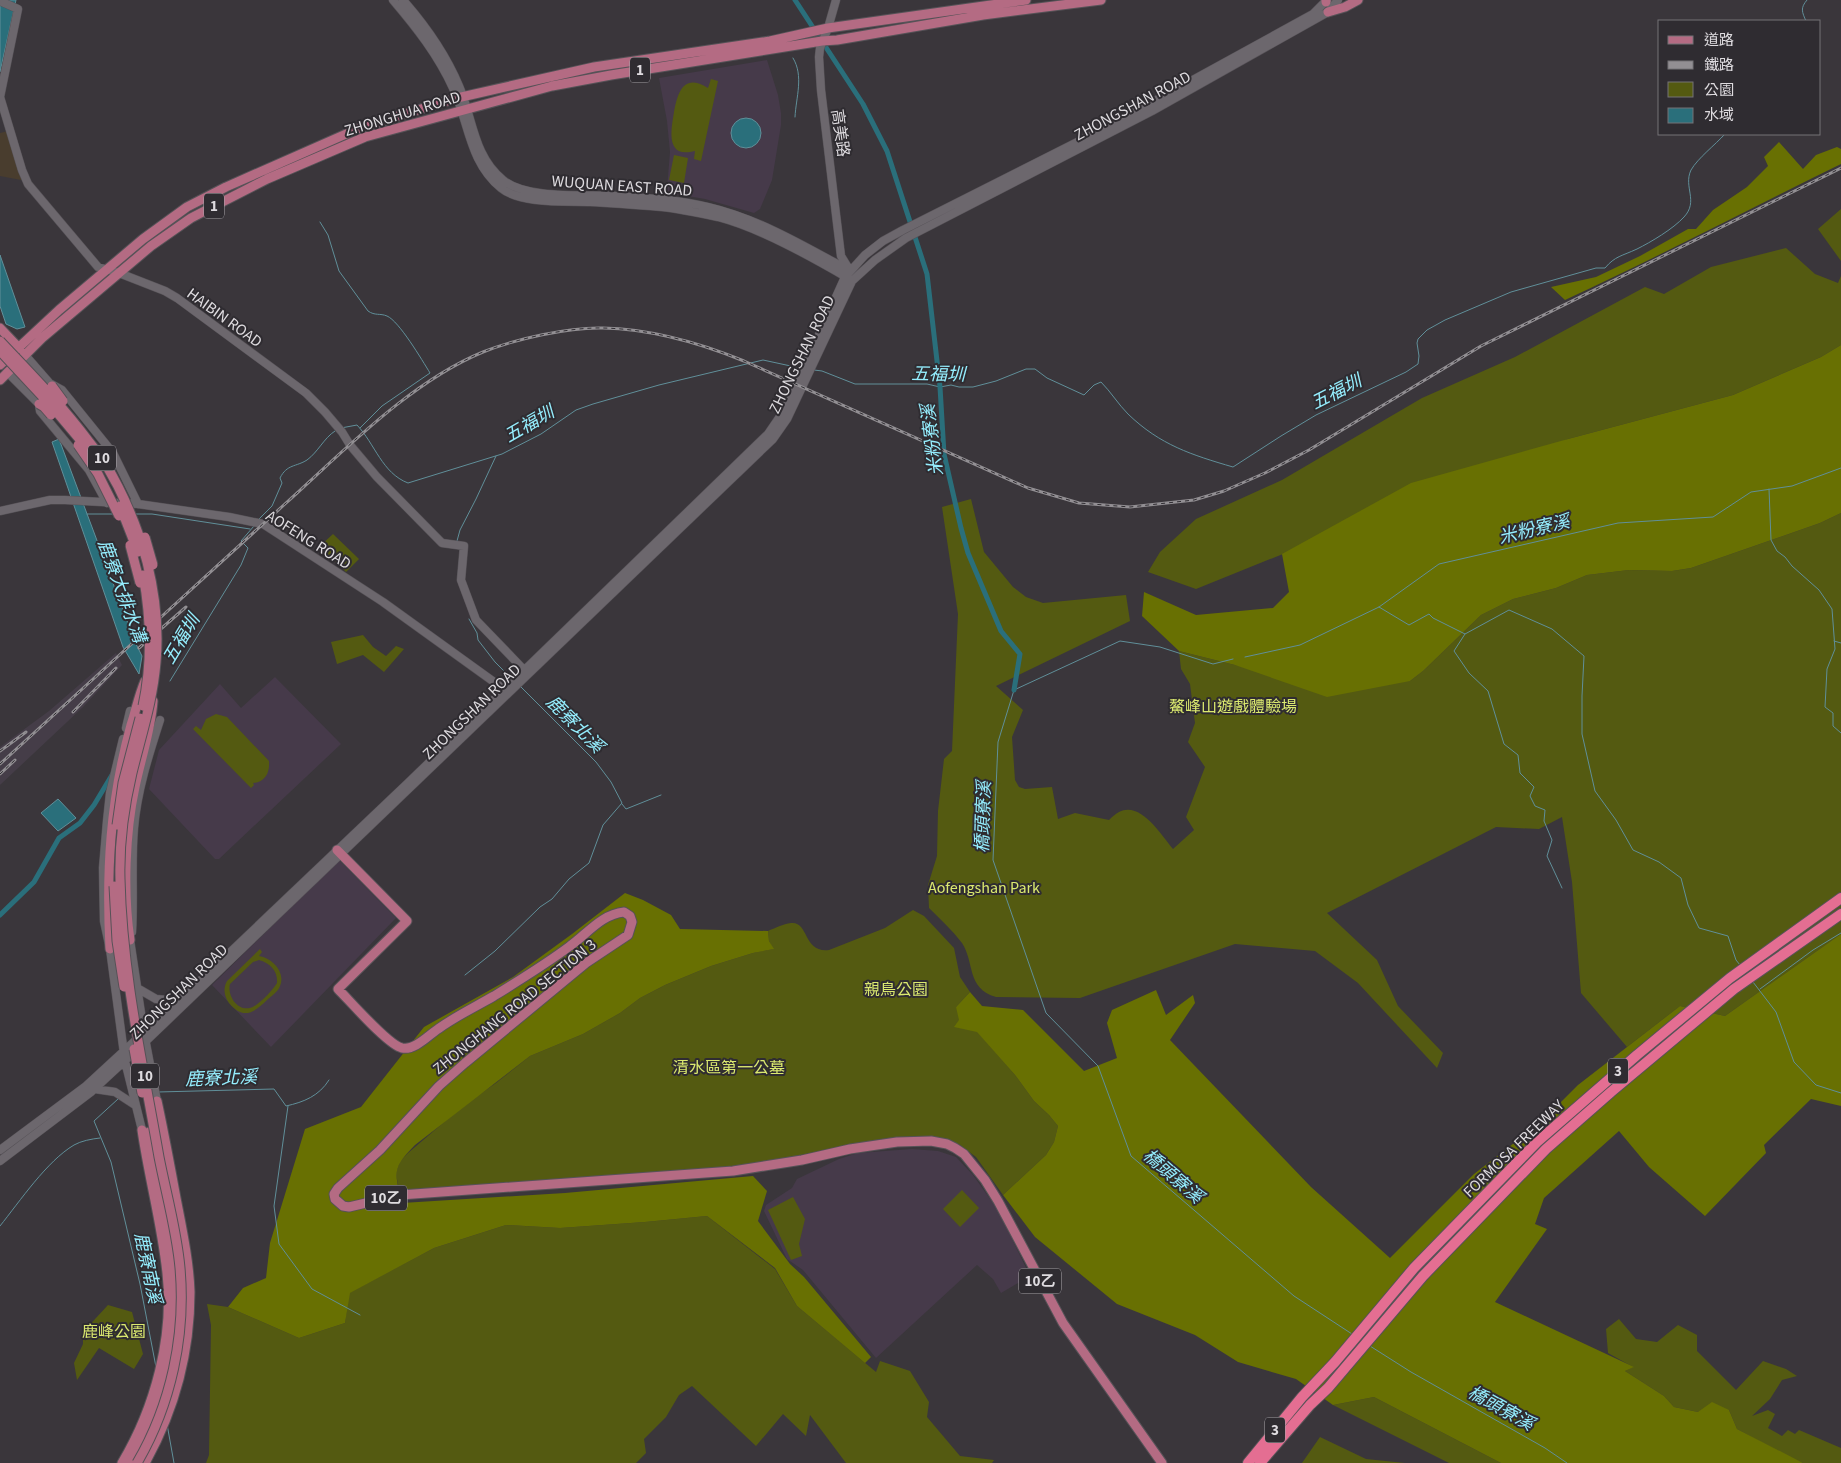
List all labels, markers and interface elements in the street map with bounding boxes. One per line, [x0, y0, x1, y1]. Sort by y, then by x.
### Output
legend [1658, 20, 1821, 135]
text: 道路 [1704, 30, 1734, 51]
text: 鐵路 [1704, 55, 1734, 76]
road number: 1 [630, 58, 650, 82]
street label: ZHONGSHAN ROAD [1070, 66, 1195, 146]
text: 公園 [1704, 80, 1734, 101]
street label: ZHONGHUA ROAD [342, 86, 463, 142]
text: 水域 [1704, 105, 1734, 126]
street label: 高美路 [826, 108, 854, 158]
street label: WUQUAN EAST ROAD [551, 170, 693, 202]
road number: 1 [204, 194, 224, 218]
street label: HAIBIN ROAD [182, 283, 267, 353]
street label: ZHONGSHAN ROAD [764, 291, 840, 417]
water label: 五福圳 [911, 362, 968, 388]
water label: 五福圳 [1306, 368, 1369, 416]
water label: 五福圳 [500, 399, 561, 449]
water label: 米粉寮溪 [915, 400, 949, 477]
road number: 10 [88, 446, 116, 470]
street label: AOFENG ROAD [262, 505, 356, 575]
water label: 米粉寮溪 [1496, 509, 1575, 550]
water label: 鹿寮大排水溝 [91, 536, 153, 649]
water label: 五福圳 [157, 607, 208, 669]
street label: ZHONGSHAN ROAD [418, 659, 526, 765]
water label: 鹿寮北溪 [540, 690, 611, 761]
park label: 鰲峰山遊戲體驗場 [1169, 696, 1297, 718]
water label: 橋頭寮溪 [970, 778, 997, 853]
park label: Aofengshan Park [928, 877, 1040, 899]
street label: ZHONGHANG ROAD SECTION 3 [428, 934, 601, 1080]
street label: ZHONGSHAN ROAD [125, 939, 233, 1045]
park label: 親鳥公園 [864, 979, 928, 1001]
park label: 清水區第一公墓 [673, 1057, 785, 1079]
road number: 3 [1608, 1058, 1628, 1084]
road number: 10 [131, 1064, 159, 1088]
water label: 鹿寮北溪 [185, 1065, 260, 1092]
street label: FORMOSA FREEWAY [1458, 1094, 1569, 1203]
water label: 橋頭寮溪 [1137, 1143, 1210, 1211]
road number: 10乙 [365, 1186, 407, 1210]
water label: 鹿寮南溪 [128, 1230, 168, 1309]
road number: 10乙 [1019, 1268, 1061, 1294]
park label: 鹿峰公園 [82, 1321, 146, 1343]
water label: 橋頭寮溪 [1463, 1380, 1541, 1438]
road number: 3 [1265, 1418, 1285, 1442]

